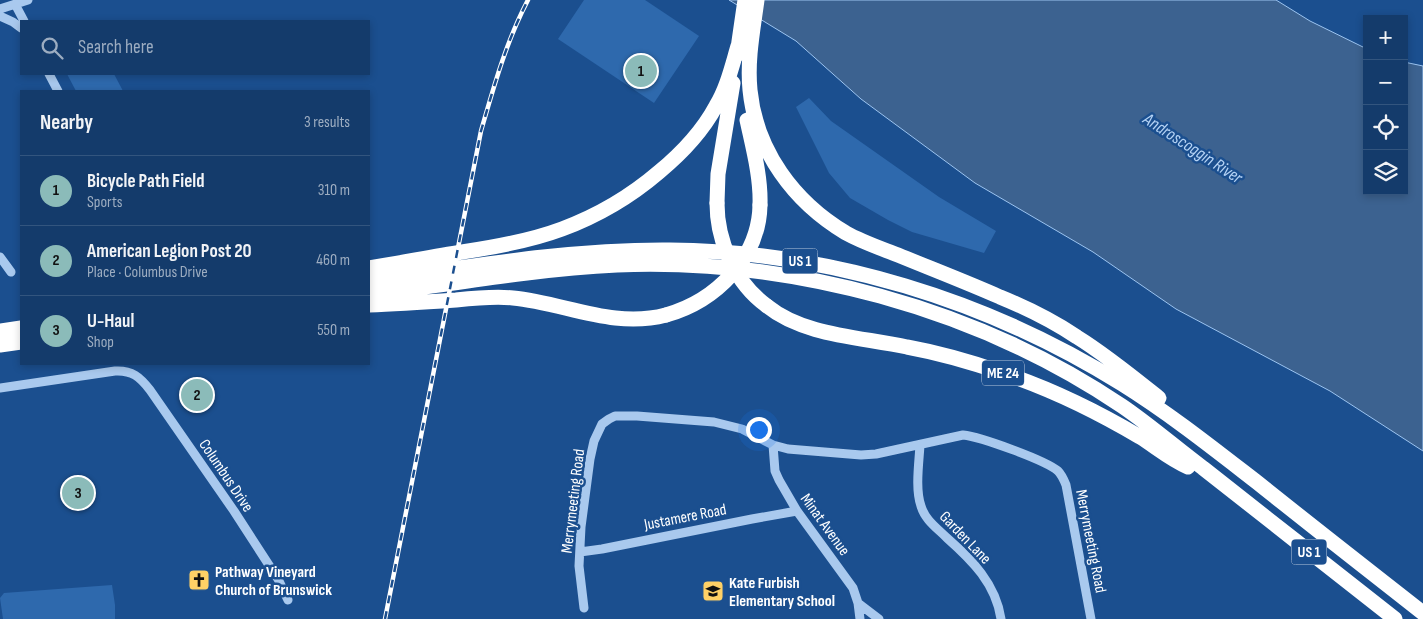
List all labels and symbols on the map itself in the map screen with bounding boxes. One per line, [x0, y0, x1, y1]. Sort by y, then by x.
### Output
pin: 1 [625, 52, 657, 90]
water label: Androscoggin River [1138, 108, 1247, 189]
road number: US 1 [782, 248, 818, 274]
road number: ME 24 [982, 360, 1024, 386]
pin: 2 [181, 376, 213, 414]
your location [746, 417, 772, 443]
street label: Columbus Drive [194, 436, 257, 516]
street label: Merrymeeting Road [558, 448, 589, 554]
pin: 3 [62, 474, 94, 512]
street label: Merrymeeting Road [1071, 488, 1110, 595]
street label: Minat Avenue [796, 490, 854, 560]
street label: Justamere Road [642, 500, 728, 535]
street label: Garden Lane [935, 508, 995, 568]
road number: US 1 [1292, 540, 1326, 564]
place label: Pathway Vineyard Church of Brunswick [215, 563, 332, 600]
church icon: Pathway Vineyard Church of Brunswick [187, 568, 211, 592]
place label: Kate Furbish Elementary School [729, 574, 835, 611]
school or university icon: Kate Furbish Elementary School [701, 579, 725, 603]

